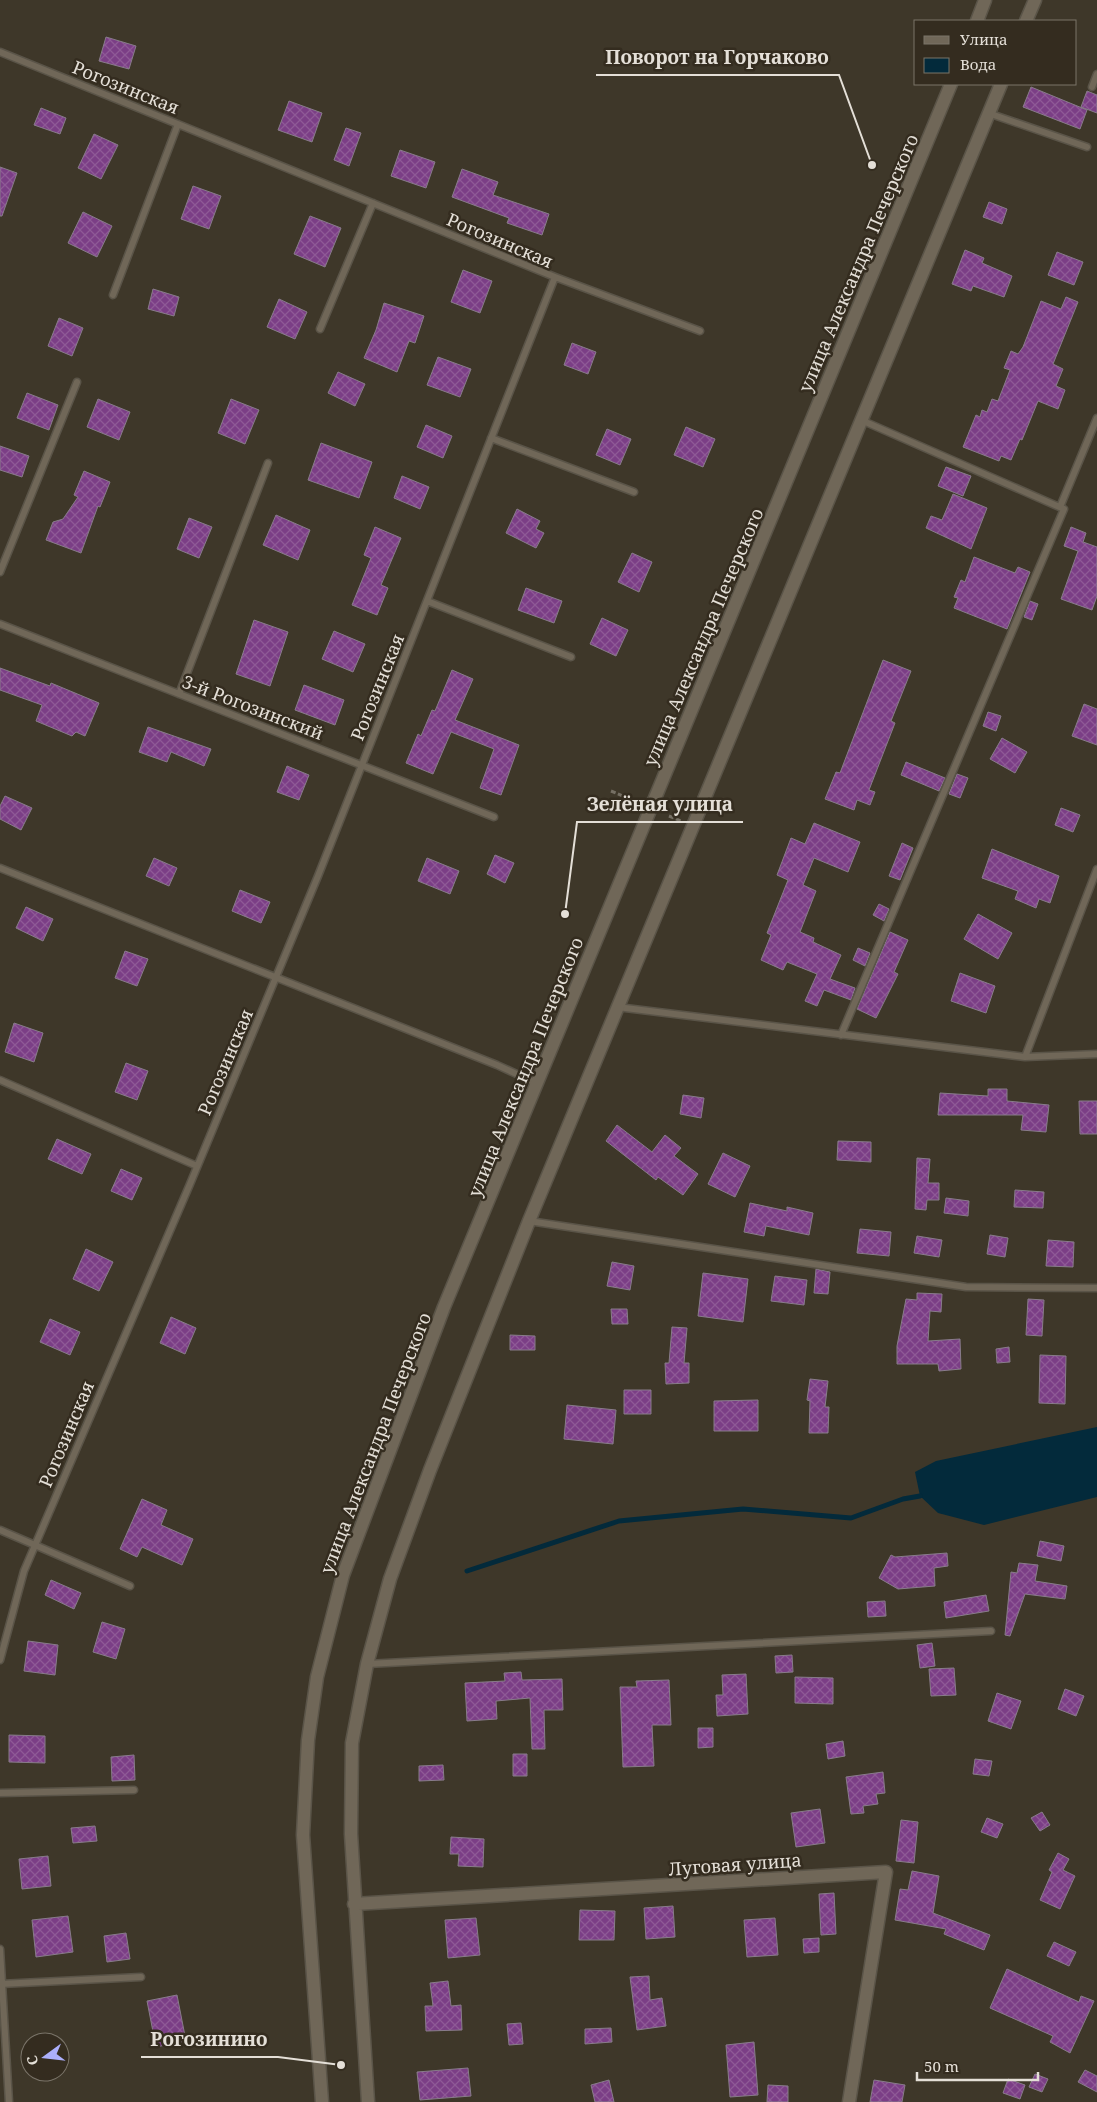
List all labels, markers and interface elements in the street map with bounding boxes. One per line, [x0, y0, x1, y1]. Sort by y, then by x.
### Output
legend [914, 20, 1077, 85]
text: Улица [960, 29, 1008, 49]
callout: Поворот на Горчаково [596, 41, 839, 75]
text: Поворот на Горчаково [605, 44, 829, 70]
text: Вода [960, 54, 996, 74]
street label: Рогозинская [69, 55, 183, 119]
street label: улица Александра Печерского [793, 130, 923, 396]
street label: Рогозинская [443, 207, 557, 273]
street label: улица Александра Печерского [638, 504, 768, 770]
street label: Рогозинская [345, 630, 409, 744]
street label: 3-й Рогозинский [179, 669, 327, 745]
callout: Зелёная улица [577, 788, 743, 822]
text: Зелёная улица [587, 791, 733, 817]
street label: улица Александра Печерского [462, 934, 588, 1200]
street label: Рогозинская [192, 1005, 258, 1119]
street label: улица Александра Печерского [314, 1309, 436, 1577]
street label: Рогозинская [33, 1377, 99, 1491]
street label: Луговая улица [668, 1847, 802, 1881]
callout: Рогозинино [141, 2023, 278, 2057]
text: Рогозинино [150, 2026, 268, 2052]
north arrow [20, 2032, 70, 2082]
scale bar [917, 2050, 1038, 2082]
text: С [22, 2054, 42, 2067]
text: 50 m [924, 2056, 959, 2076]

